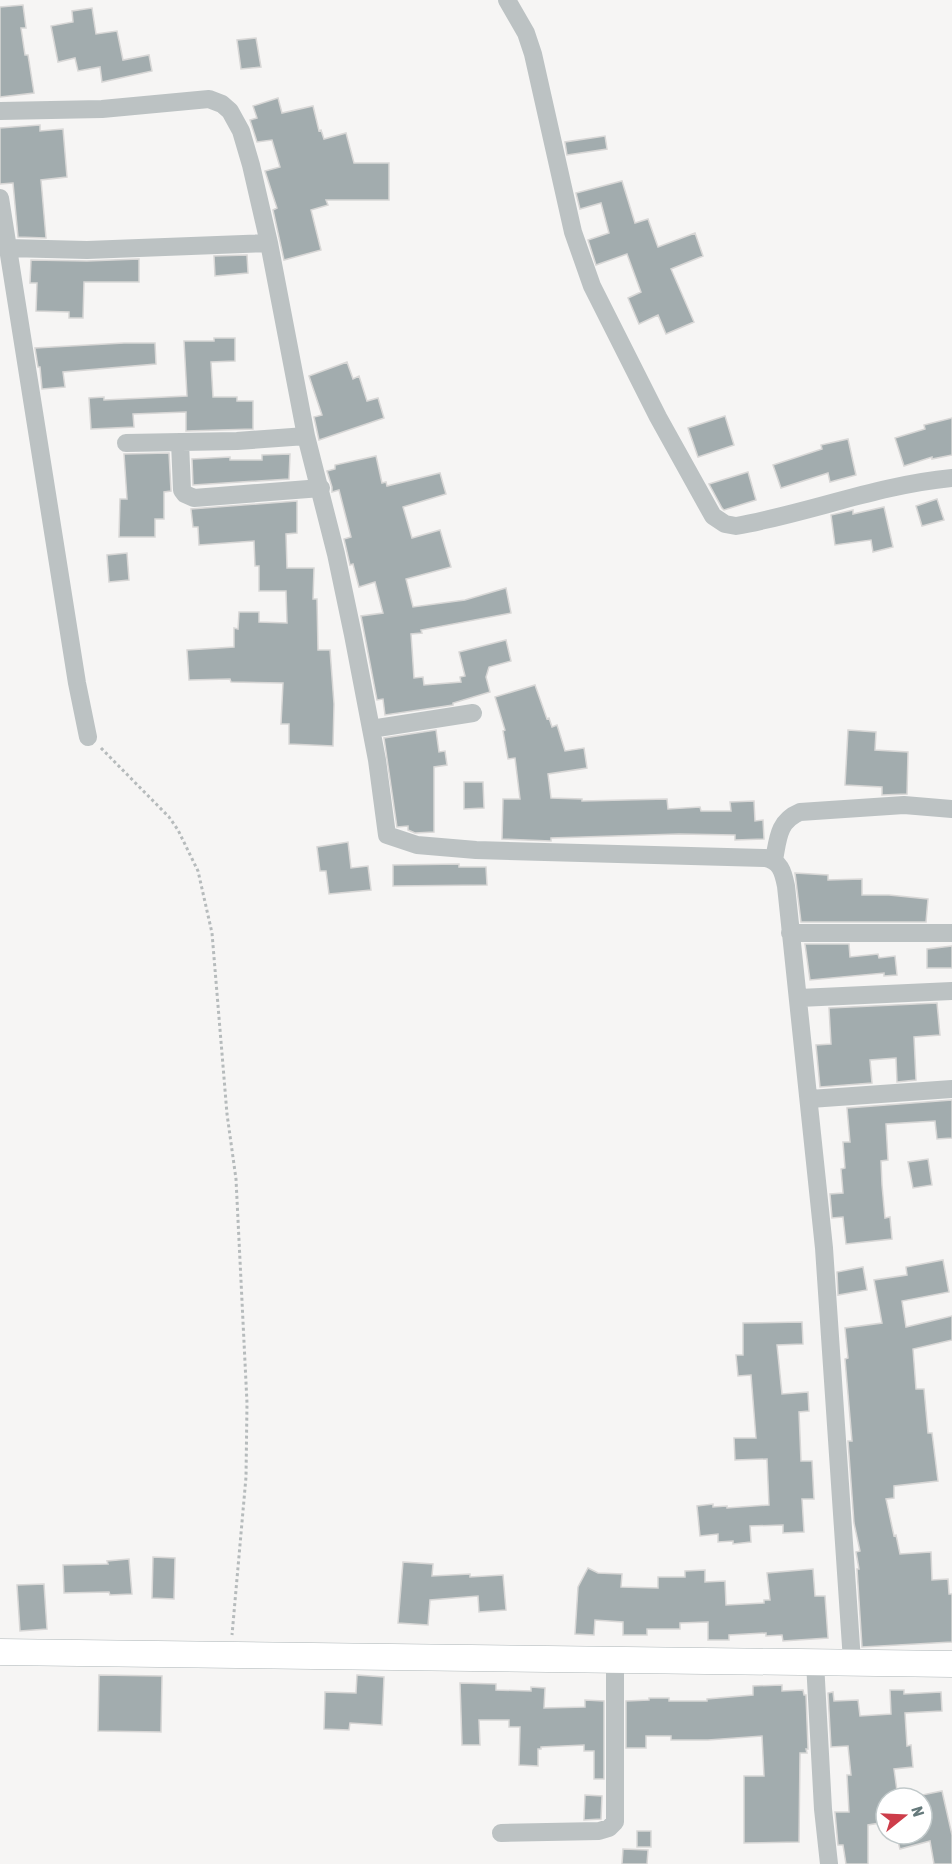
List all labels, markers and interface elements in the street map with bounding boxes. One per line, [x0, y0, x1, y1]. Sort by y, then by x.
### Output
north arrow [874, 1786, 934, 1846]
text: N [908, 1804, 928, 1819]

